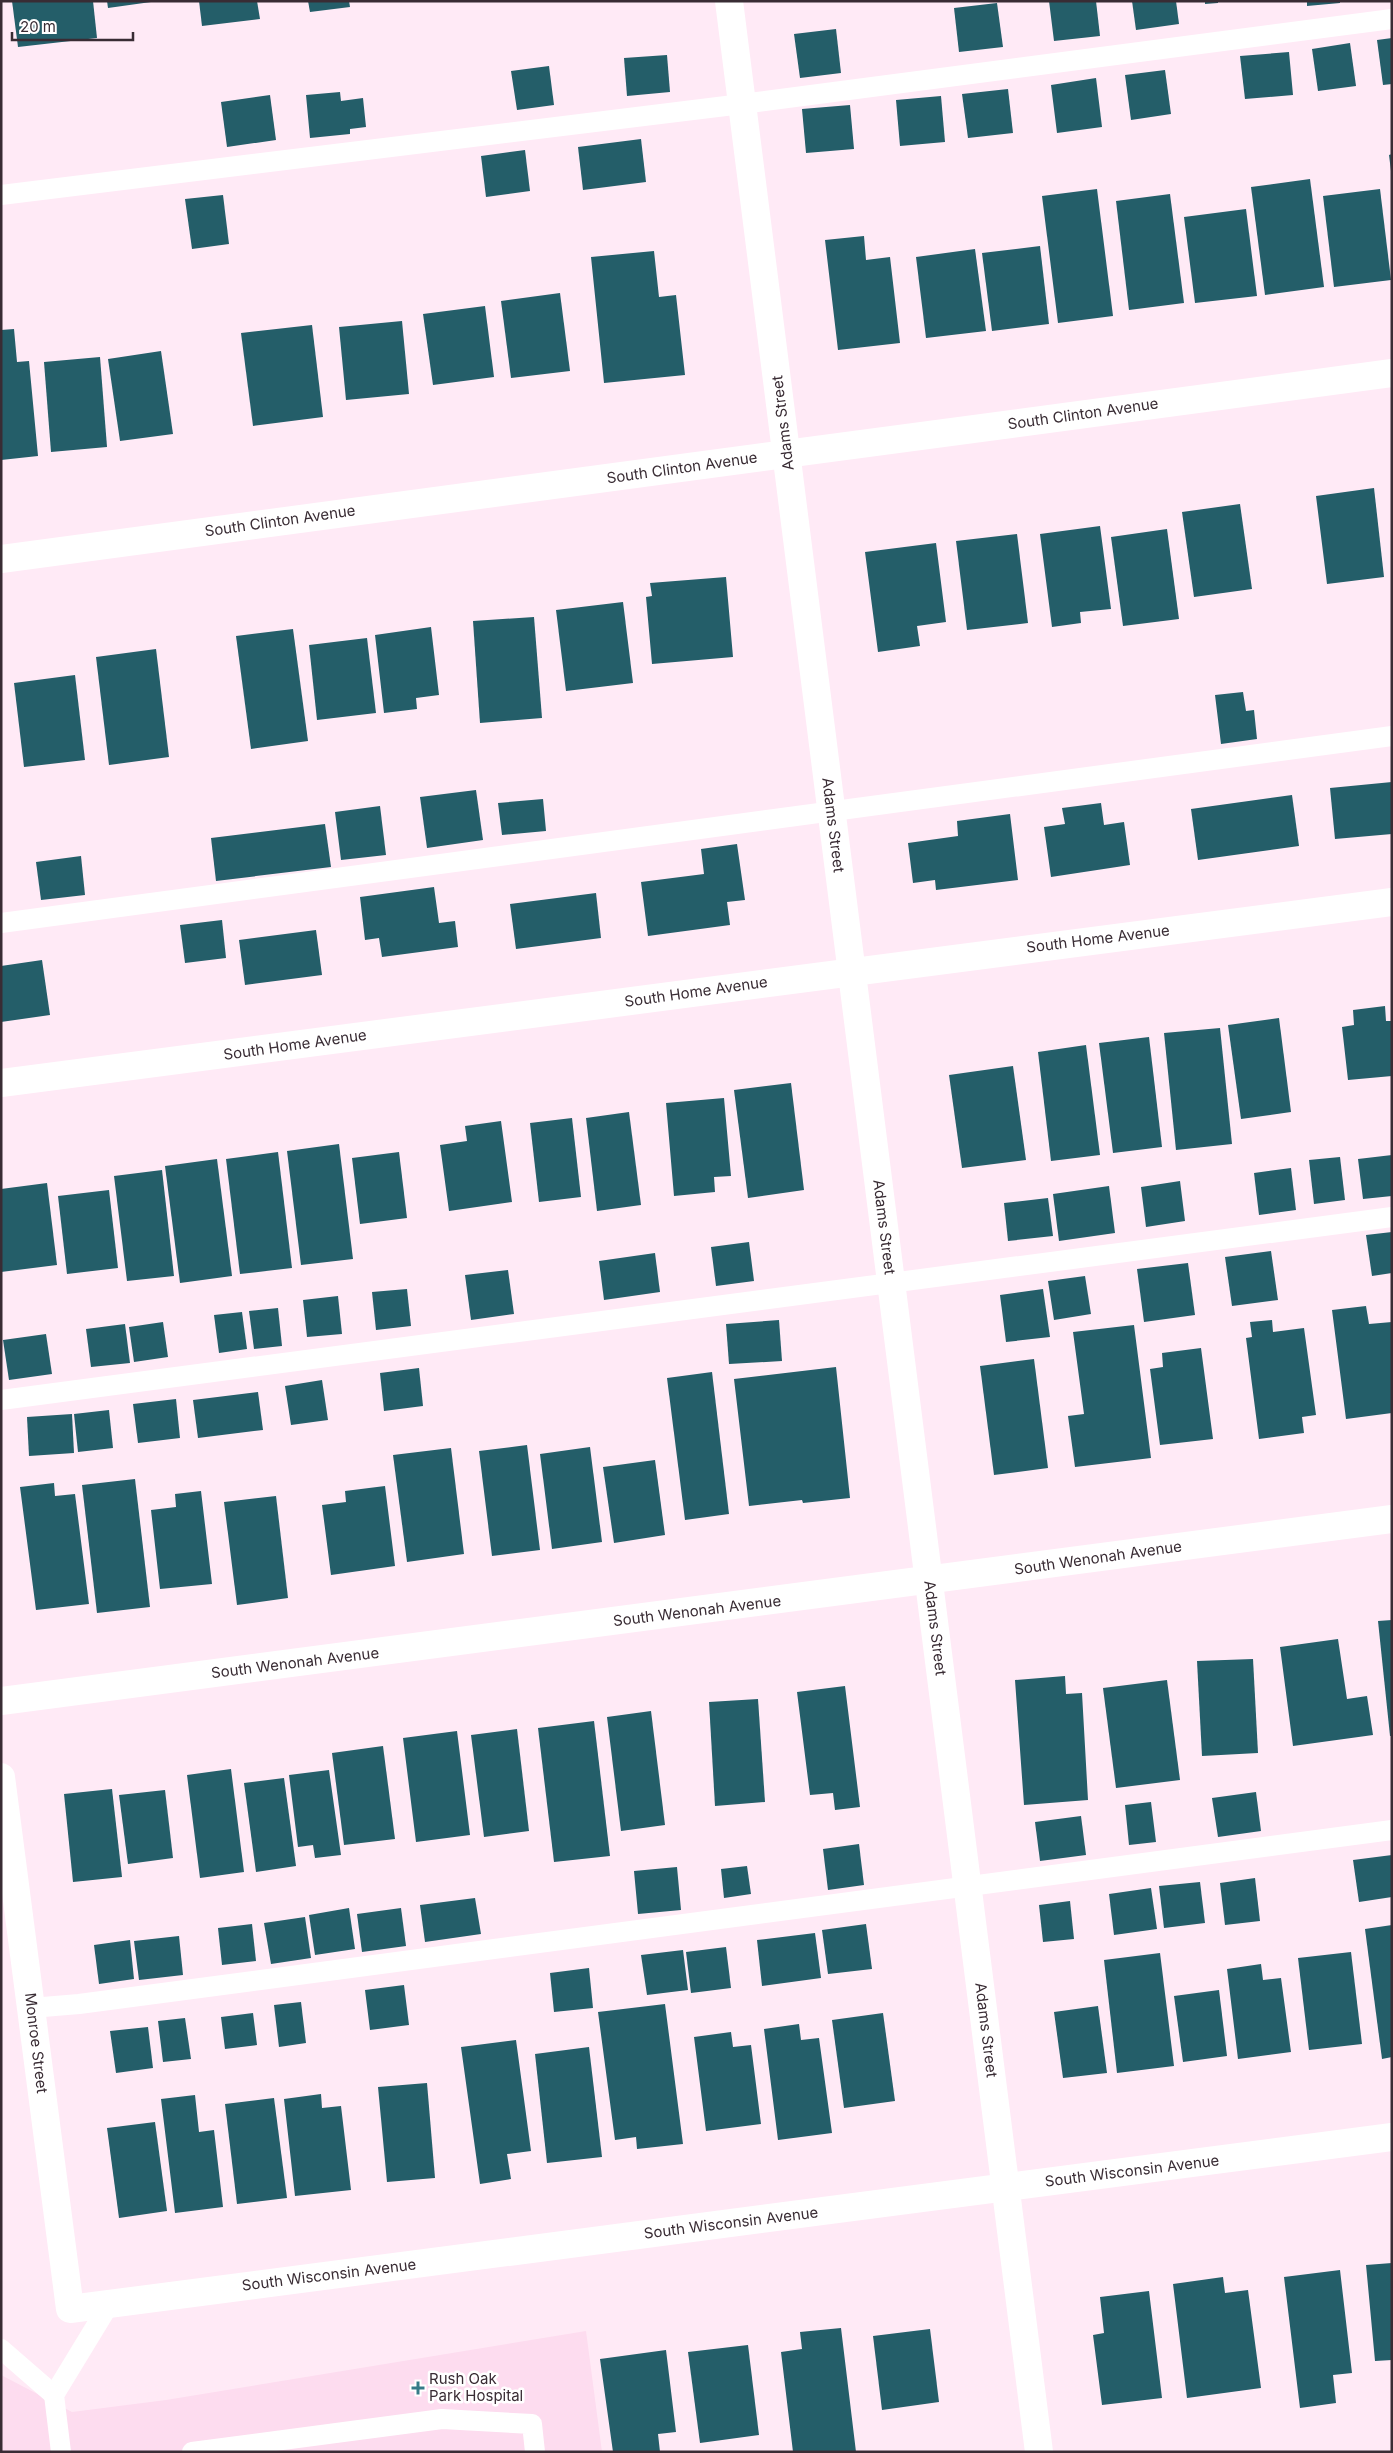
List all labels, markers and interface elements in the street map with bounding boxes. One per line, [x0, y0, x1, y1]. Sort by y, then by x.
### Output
scale bar [12, 10, 134, 42]
text: 20 m [20, 17, 56, 36]
street label: Adams Street [767, 374, 798, 472]
street label: South Clinton Avenue [1006, 394, 1160, 433]
street label: South Clinton Avenue [605, 448, 759, 487]
street label: South Clinton Avenue [203, 501, 357, 540]
street label: Adams Street [818, 776, 849, 874]
street label: South Home Avenue [1025, 920, 1171, 957]
street label: South Home Avenue [623, 972, 769, 1011]
street label: South Home Avenue [222, 1025, 368, 1064]
street label: Adams Street [869, 1178, 900, 1276]
street label: South Wenonah Avenue [1013, 1536, 1183, 1579]
street label: Adams Street [920, 1579, 951, 1677]
street label: South Wenonah Avenue [612, 1591, 782, 1630]
street label: South Wenonah Avenue [210, 1643, 380, 1682]
street label: Adams Street [971, 1981, 1002, 2079]
street label: Monroe Street [21, 1992, 52, 2094]
street label: South Wisconsin Avenue [1044, 2150, 1220, 2191]
street label: South Wisconsin Avenue [643, 2202, 819, 2243]
street label: South Wisconsin Avenue [241, 2254, 417, 2295]
place label: Rush Oak Park Hospital [429, 2369, 523, 2405]
marker: Rush Oak Park Hospital [411, 2381, 425, 2395]

